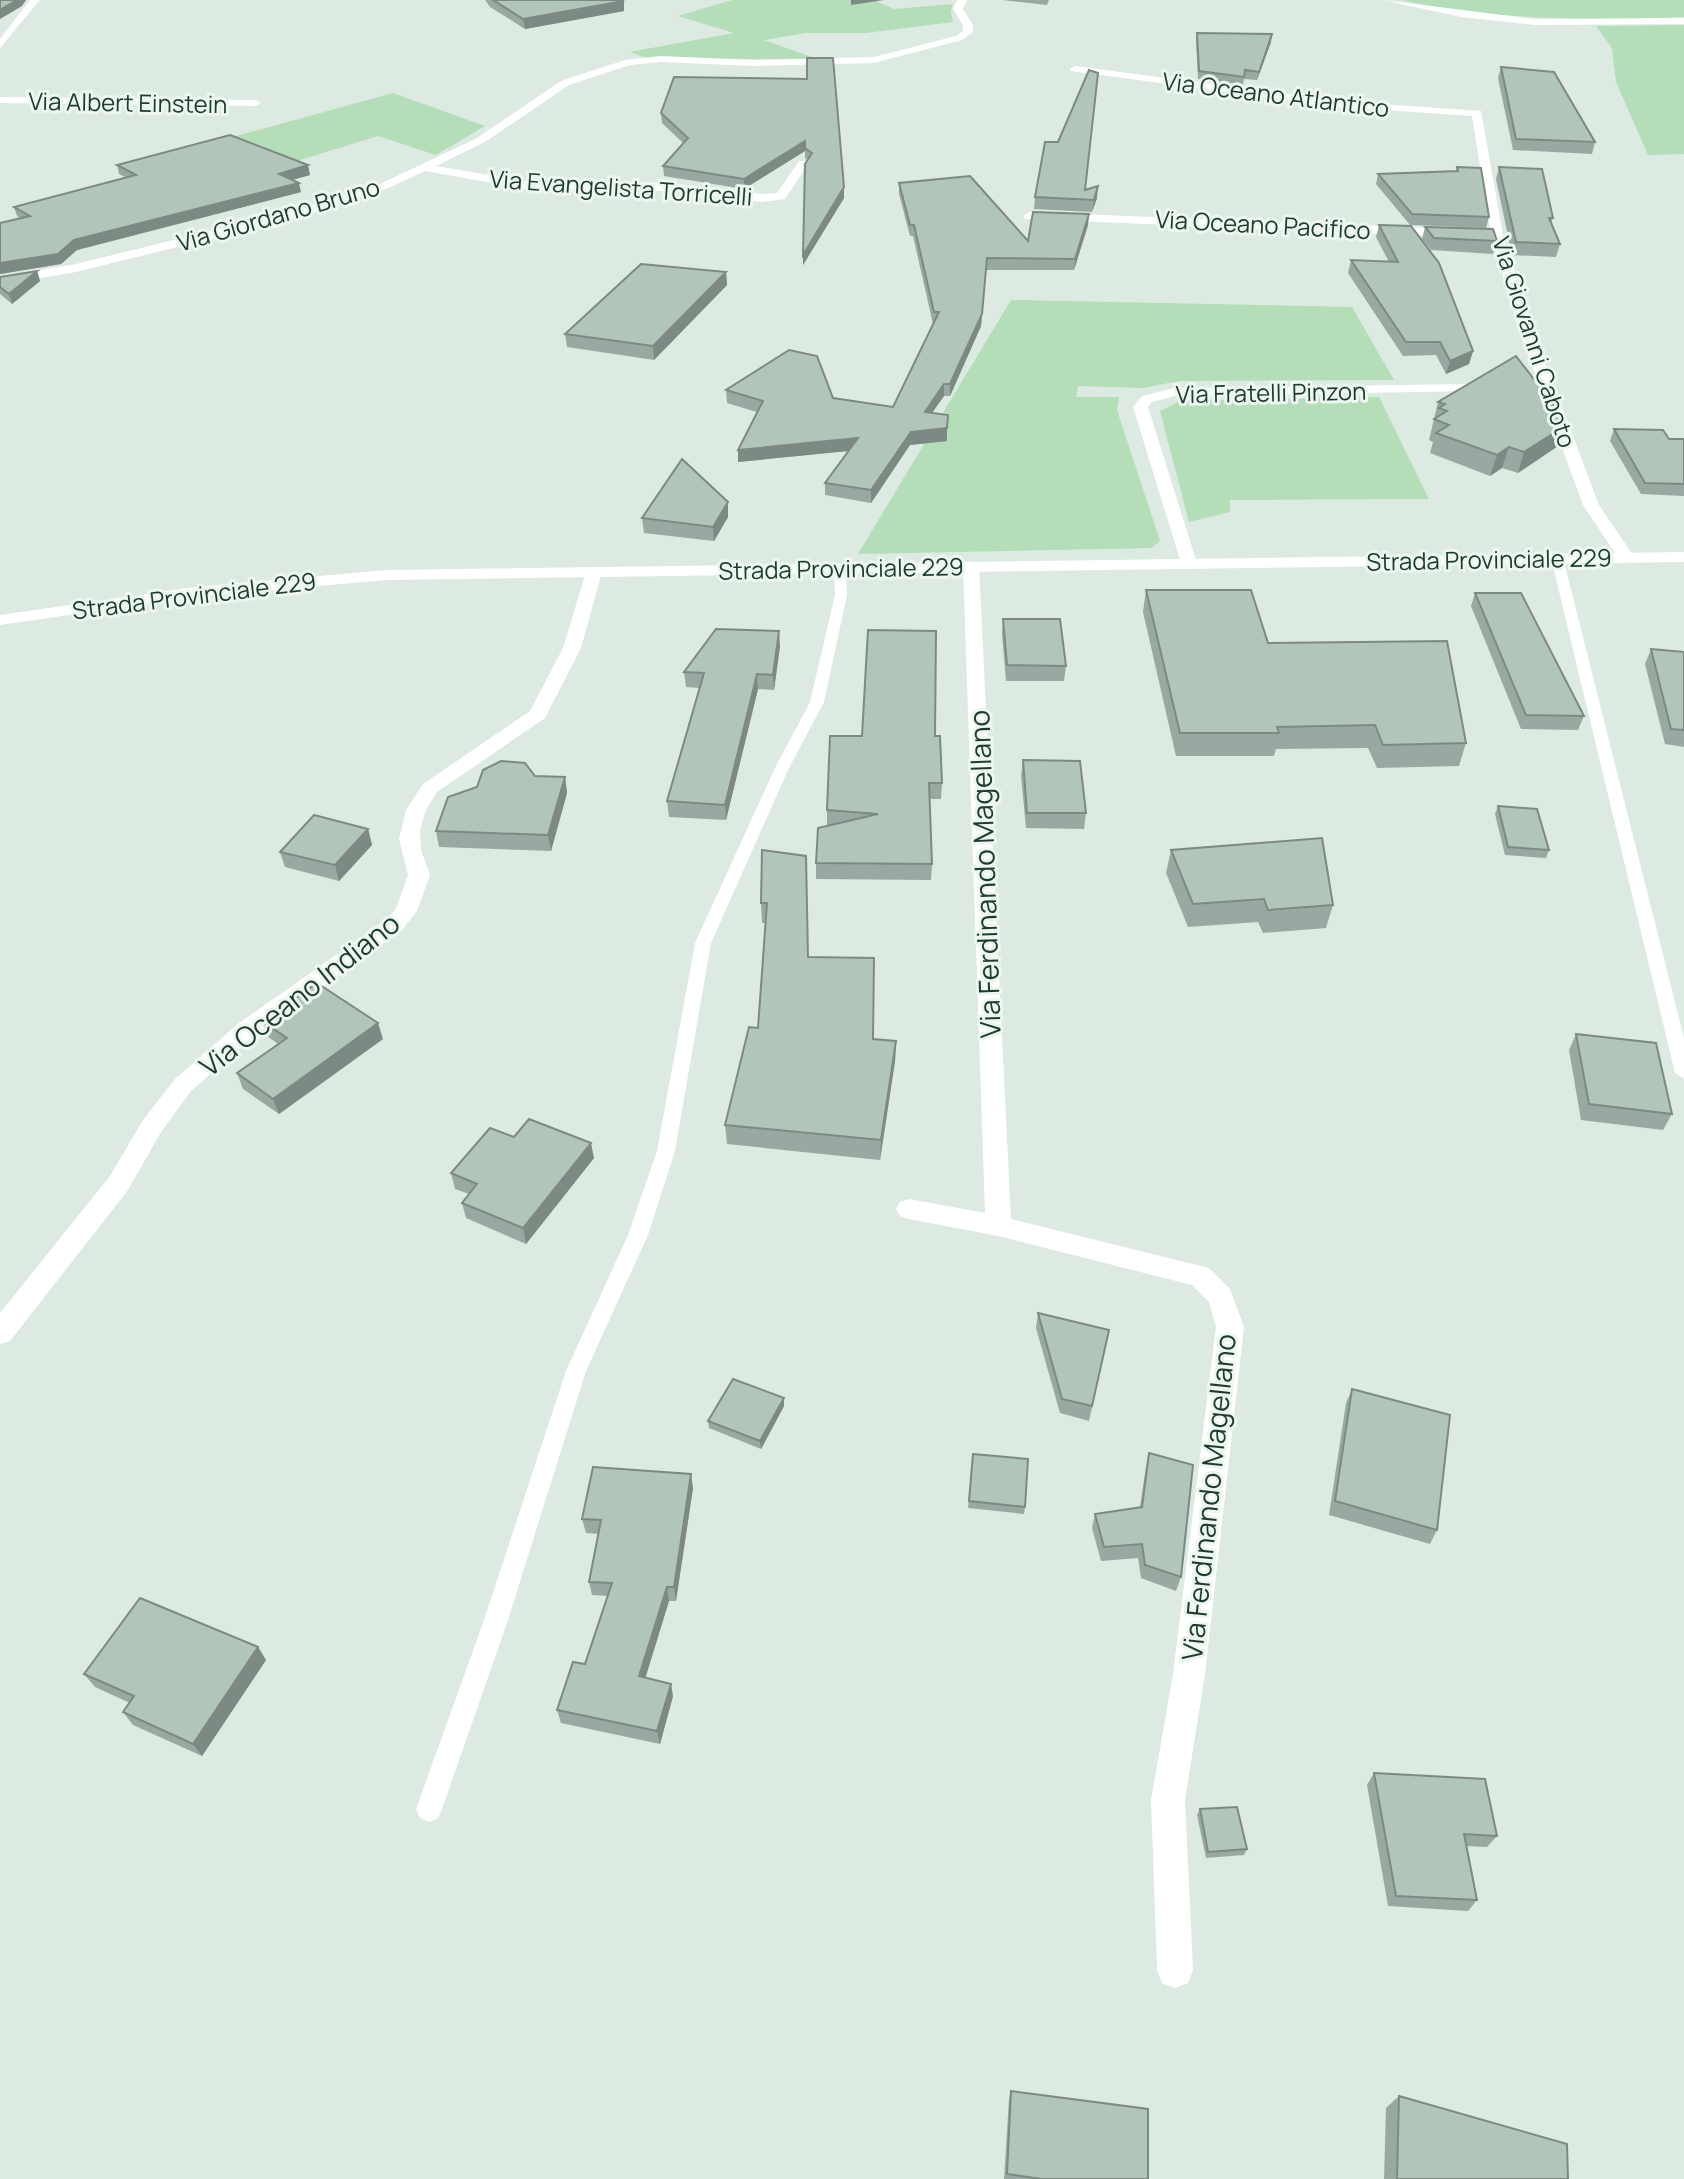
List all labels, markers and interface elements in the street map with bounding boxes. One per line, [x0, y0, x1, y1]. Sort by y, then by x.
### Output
street label: Via Oceano Atlantico [1161, 64, 1391, 124]
street label: Via Albert Einstein [28, 84, 228, 120]
street label: Via Evangelista Torricelli [488, 161, 754, 213]
street label: Via Giordano Bruno [173, 169, 383, 259]
street label: Via Oceano Pacifico [1154, 202, 1372, 246]
street label: Via Giovanni Caboto [1485, 232, 1585, 452]
street label: Via Fratelli Pinzon [1175, 374, 1367, 410]
street label: Strada Provinciale 229 [1366, 540, 1612, 578]
street label: Strada Provinciale 229 [718, 549, 964, 587]
street label: Strada Provinciale 229 [70, 564, 318, 626]
street label: Via Ferdinando Magellano [959, 709, 1009, 1039]
street label: Via Oceano Indiano [191, 904, 407, 1084]
street label: Via Ferdinando Magellano [1172, 1332, 1244, 1662]

